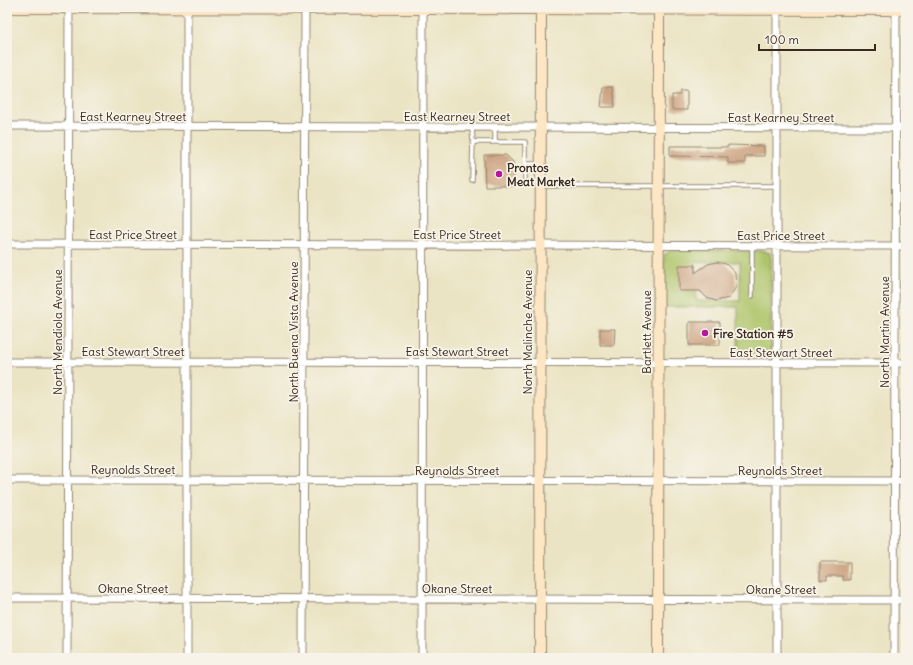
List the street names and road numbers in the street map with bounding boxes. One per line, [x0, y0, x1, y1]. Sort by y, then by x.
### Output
street label: East Kearney Street [80, 109, 186, 124]
street label: East Kearney Street [404, 109, 510, 124]
street label: East Kearney Street [728, 110, 834, 125]
street label: East Price Street [89, 227, 177, 242]
street label: East Price Street [413, 227, 501, 242]
street label: East Price Street [737, 228, 825, 243]
street label: North Buena Vista Avenue [286, 261, 301, 403]
street label: North Mendiola Avenue [50, 269, 65, 395]
street label: North Malinche Avenue [520, 269, 535, 395]
street label: North Martin Avenue [877, 276, 892, 388]
street label: Bartlett Avenue [639, 290, 654, 374]
street label: East Stewart Street [81, 344, 185, 359]
street label: East Stewart Street [405, 344, 509, 359]
street label: East Stewart Street [729, 345, 833, 360]
street label: Reynolds Street [91, 462, 175, 477]
street label: Reynolds Street [415, 463, 499, 478]
street label: Reynolds Street [738, 463, 822, 478]
street label: Okane Street [98, 581, 168, 596]
street label: Okane Street [422, 581, 492, 596]
street label: Okane Street [746, 582, 816, 597]

